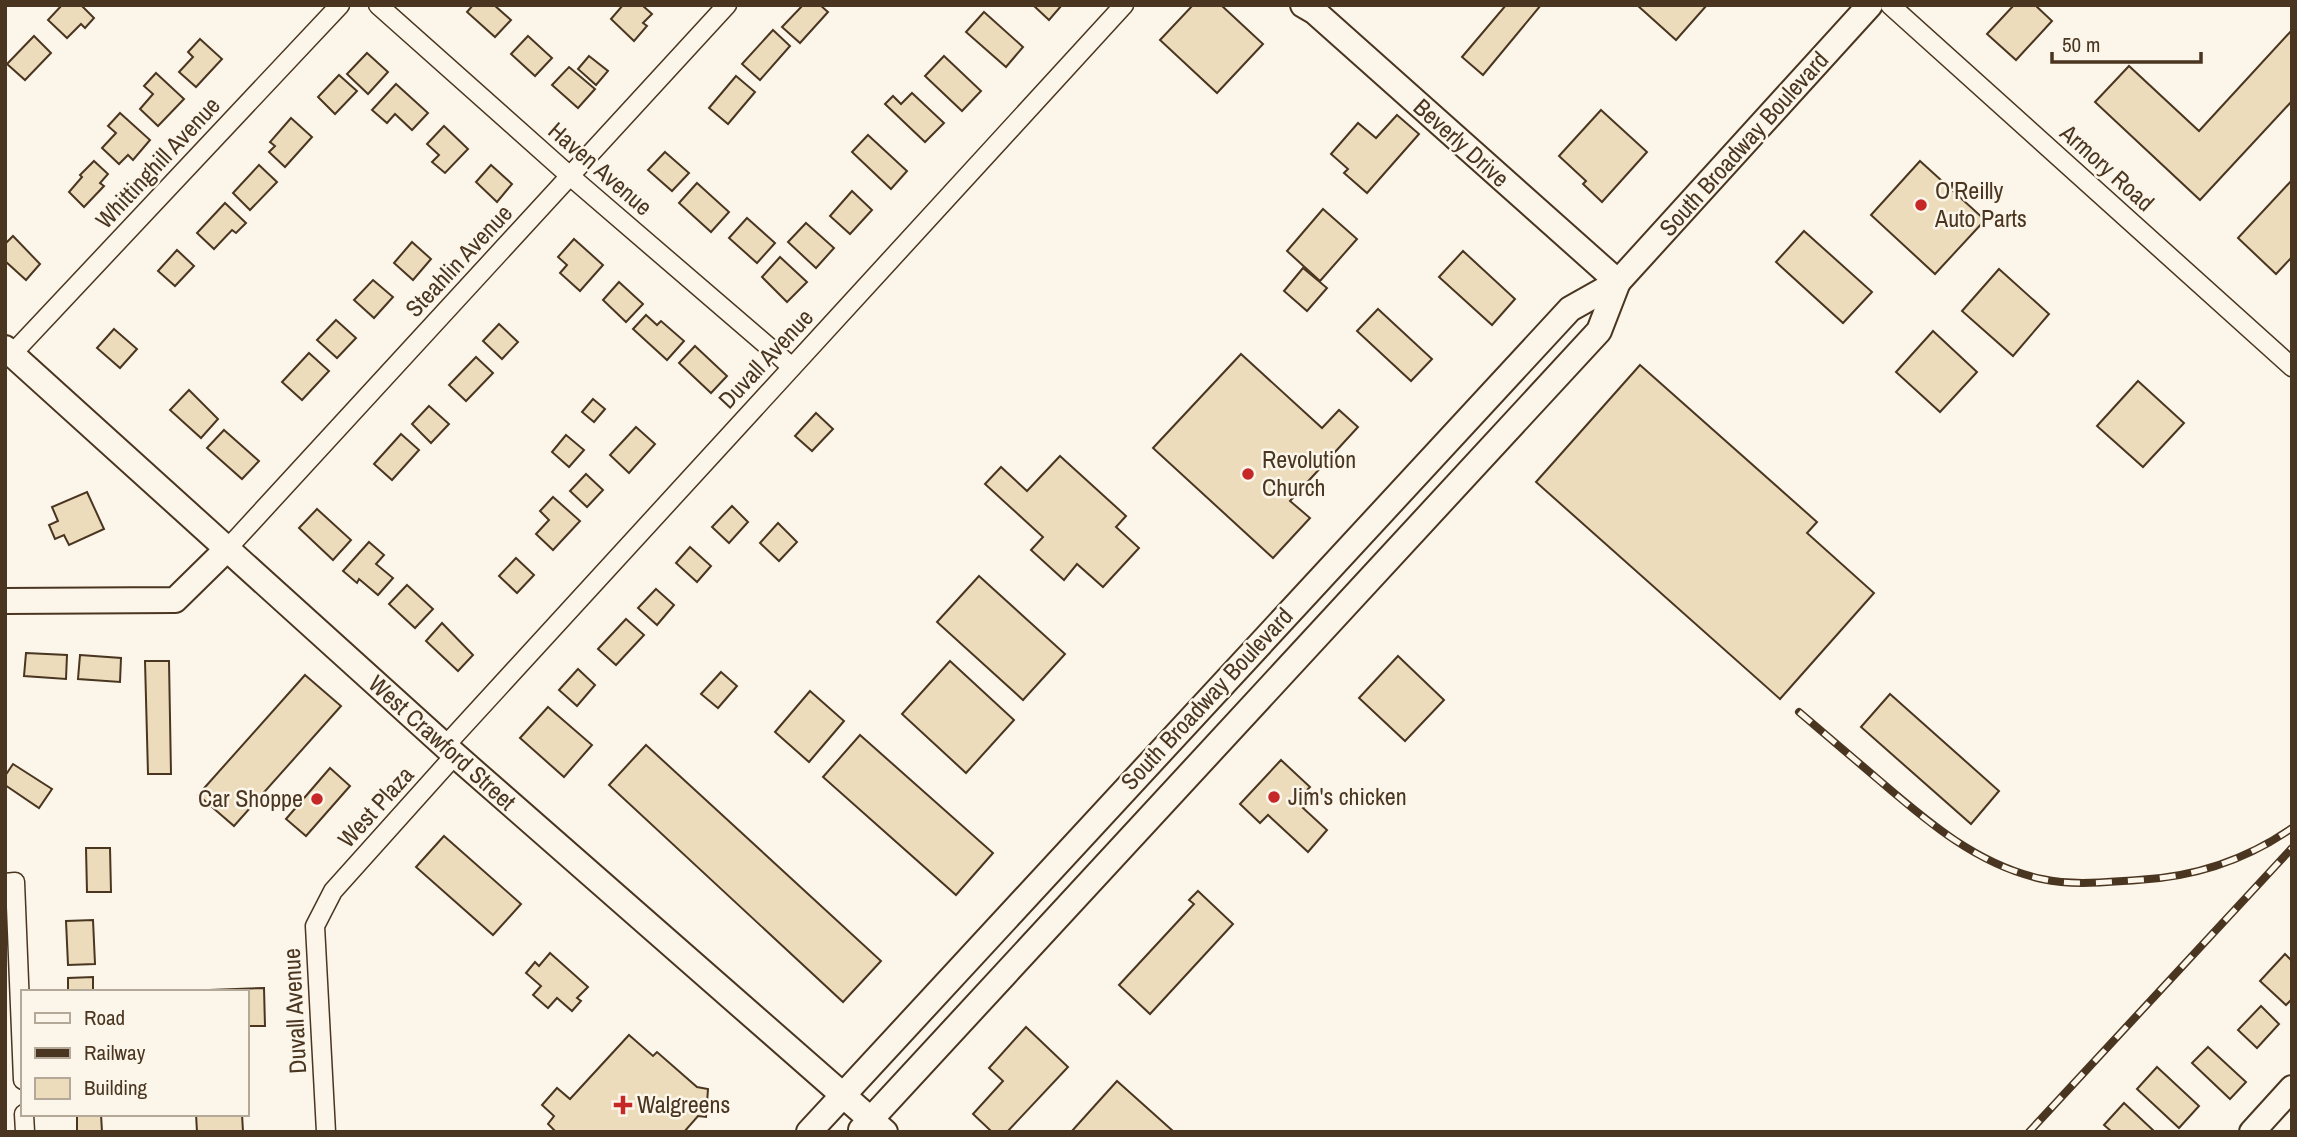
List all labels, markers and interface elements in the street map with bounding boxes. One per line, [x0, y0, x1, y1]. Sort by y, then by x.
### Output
scale bar [2052, 21, 2201, 65]
text: 50 m [2062, 30, 2100, 59]
street label: South Broadway Boulevard [1652, 44, 1835, 243]
street label: Whittinghill Avenue [88, 90, 227, 235]
street label: Beverly Drive [1407, 91, 1516, 194]
street label: Haven Avenue [542, 114, 659, 222]
street label: Armory Road [2053, 116, 2161, 218]
place label: O'Reilly Auto Parts [1934, 174, 2027, 234]
street label: Steahlin Avenue [398, 197, 519, 324]
marker: O'Reilly Auto Parts [1913, 197, 1929, 213]
street label: Duvall Avenue [711, 302, 820, 415]
place label: Revolution Church [1262, 443, 1356, 503]
marker: Revolution Church [1240, 466, 1256, 482]
street label: South Broadway Boulevard [1113, 600, 1299, 796]
street label: West Crawford Street [362, 668, 524, 817]
street label: West Plaza [330, 759, 420, 854]
place label: Jim's chicken [1288, 780, 1407, 812]
place label: Car Shoppe [198, 782, 303, 814]
marker: Jim's chicken [1266, 789, 1282, 805]
marker: Car Shoppe [309, 791, 325, 807]
street label: Duvall Avenue [275, 948, 313, 1075]
legend [21, 990, 248, 1116]
text: Road [84, 1003, 125, 1032]
text: Railway [84, 1038, 146, 1067]
text: Building [84, 1073, 148, 1102]
place label: Walgreens [637, 1088, 730, 1120]
marker: Walgreens [615, 1097, 631, 1113]

